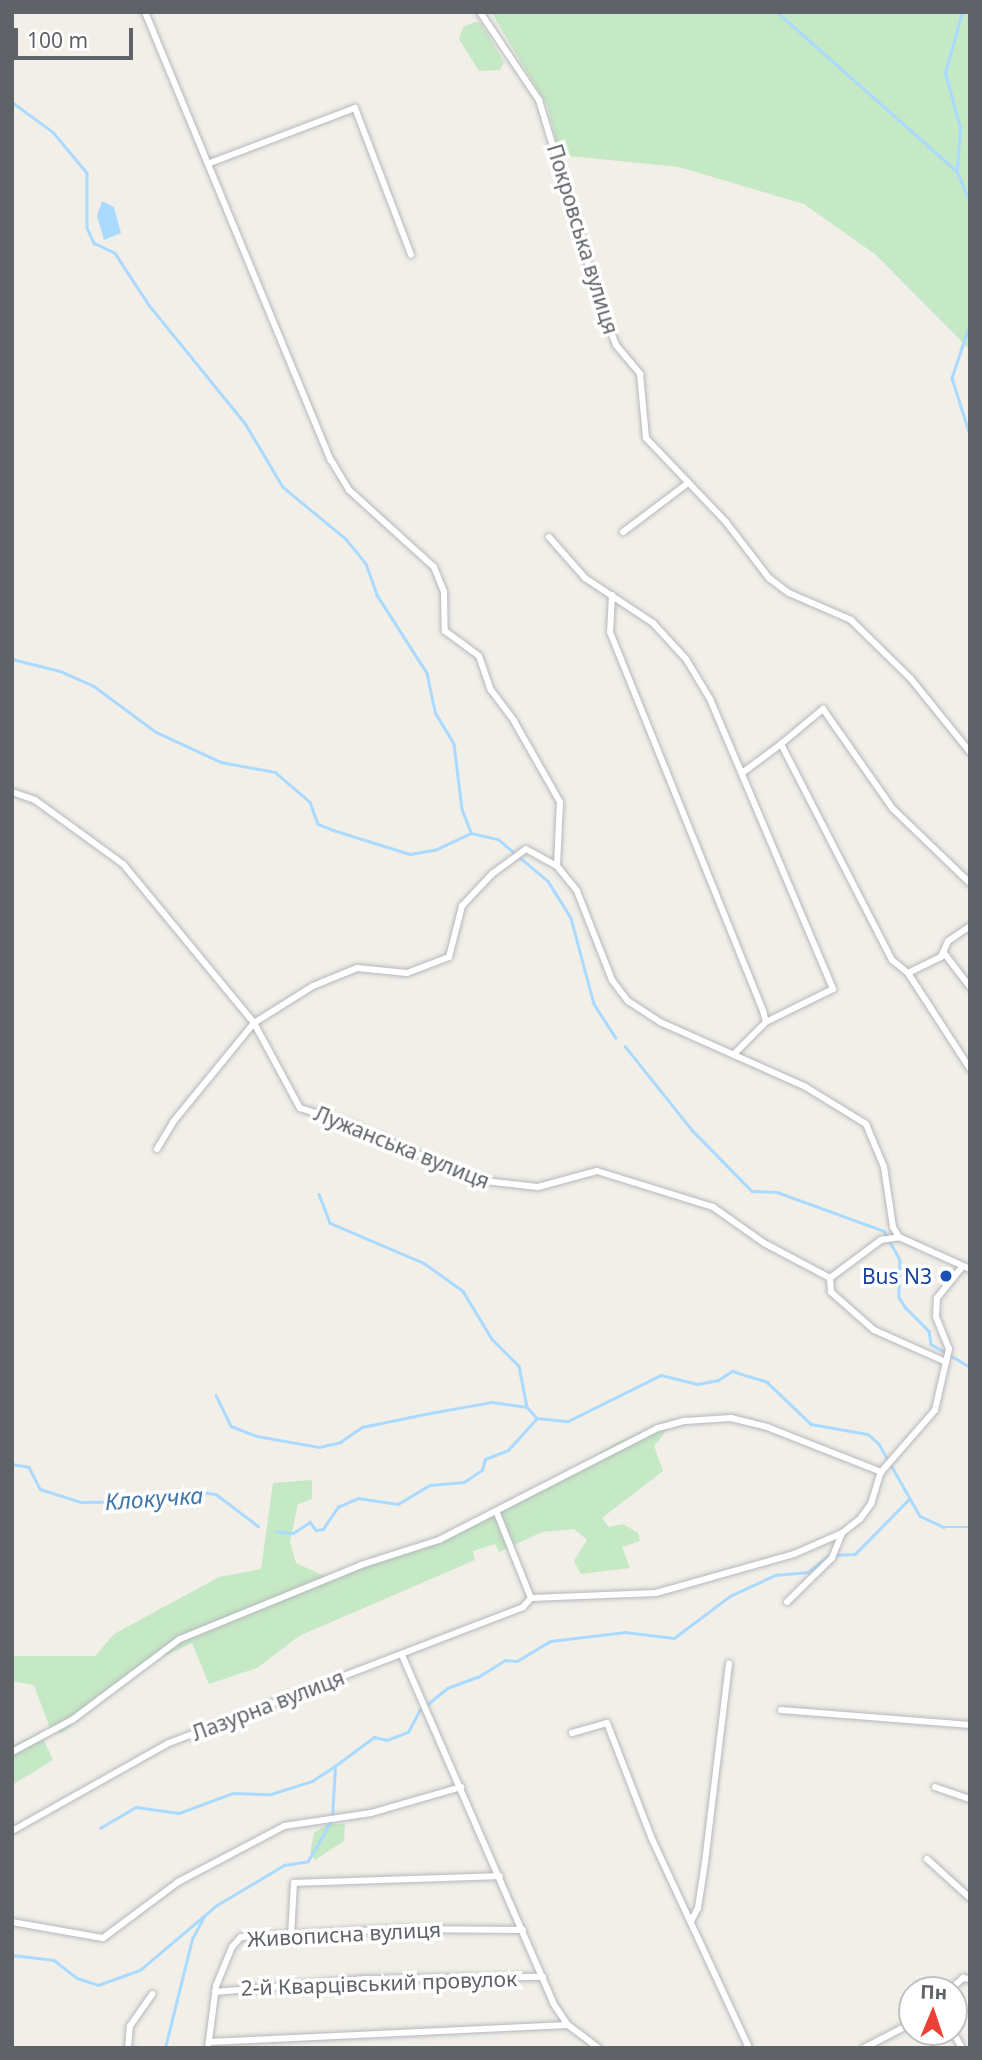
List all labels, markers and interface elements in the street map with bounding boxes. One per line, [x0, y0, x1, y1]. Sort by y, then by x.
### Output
scale bar [18, 14, 136, 58]
text: 100 m [27, 26, 88, 54]
street label: Покровська вулиця [542, 141, 624, 337]
street label: Лужанська вулиця [311, 1100, 493, 1194]
place label: Bus N3 [862, 1263, 932, 1289]
marker: Bus N3 [938, 1268, 954, 1284]
water label: Клокучка [104, 1481, 204, 1515]
street label: Лазурна вулиця [188, 1664, 348, 1746]
street label: Живописна вулиця [246, 1916, 442, 1952]
street label: 2-й Кварцівський провулок [240, 1966, 518, 2000]
north arrow [898, 1976, 968, 2046]
text: Пн [920, 1979, 948, 2005]

